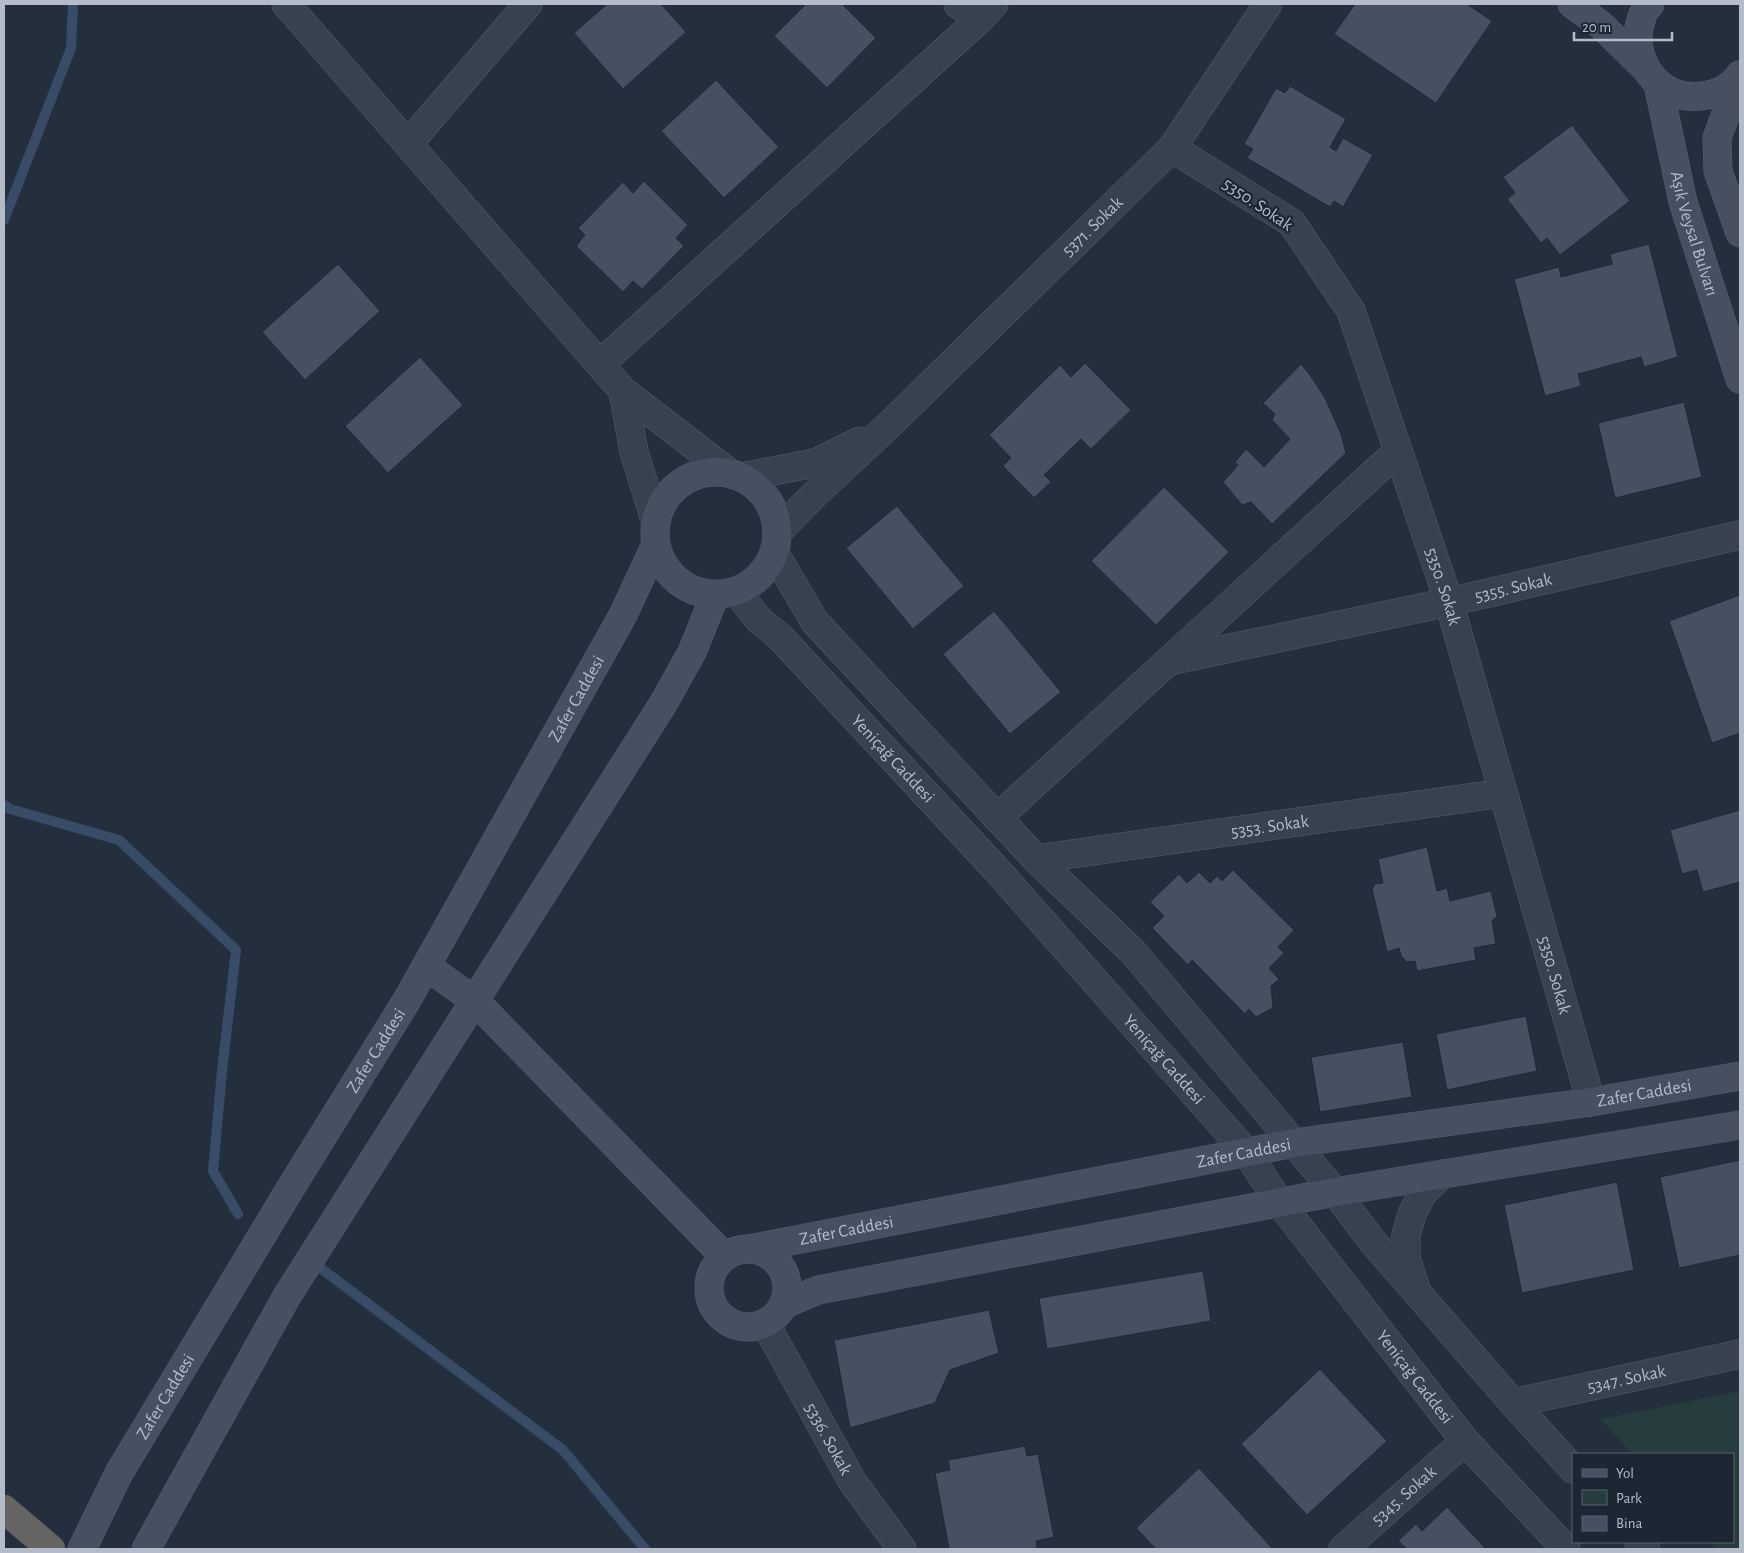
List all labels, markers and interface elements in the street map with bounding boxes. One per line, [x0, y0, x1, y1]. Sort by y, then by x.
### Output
scale bar [1574, 10, 1672, 42]
text: 20 m [1582, 20, 1611, 35]
street label: Aşık Veysal Bulvarı [1667, 170, 1721, 298]
street label: 5350. Sokak [1219, 175, 1296, 235]
street label: 5371. Sokak [1059, 193, 1127, 260]
street label: 5350. Sokak [1421, 546, 1463, 628]
street label: 5355. Sokak [1473, 570, 1554, 606]
street label: Zafer Caddesi [546, 653, 608, 745]
street label: Yeniçağ Caddesi [847, 712, 937, 807]
street label: 5353. Sokak [1230, 812, 1311, 841]
street label: 5350. Sokak [1534, 934, 1574, 1017]
street label: Zafer Caddesi [344, 1006, 409, 1096]
street label: Yeniçağ Caddesi [1119, 1012, 1208, 1108]
street label: Zafer Caddesi [1596, 1077, 1693, 1111]
street label: Zafer Caddesi [1195, 1136, 1293, 1172]
street label: Zafer Caddesi [798, 1213, 895, 1249]
street label: Yeniçağ Caddesi [1373, 1327, 1456, 1427]
street label: Zafer Caddesi [134, 1351, 198, 1442]
street label: 5347. Sokak [1586, 1362, 1668, 1397]
street label: 5336. Sokak [801, 1400, 855, 1479]
legend [1572, 1453, 1734, 1543]
street label: 5345. Sokak [1369, 1462, 1441, 1529]
text: Yol [1616, 1466, 1634, 1481]
text: Park [1616, 1491, 1642, 1506]
text: Bina [1616, 1516, 1642, 1531]

